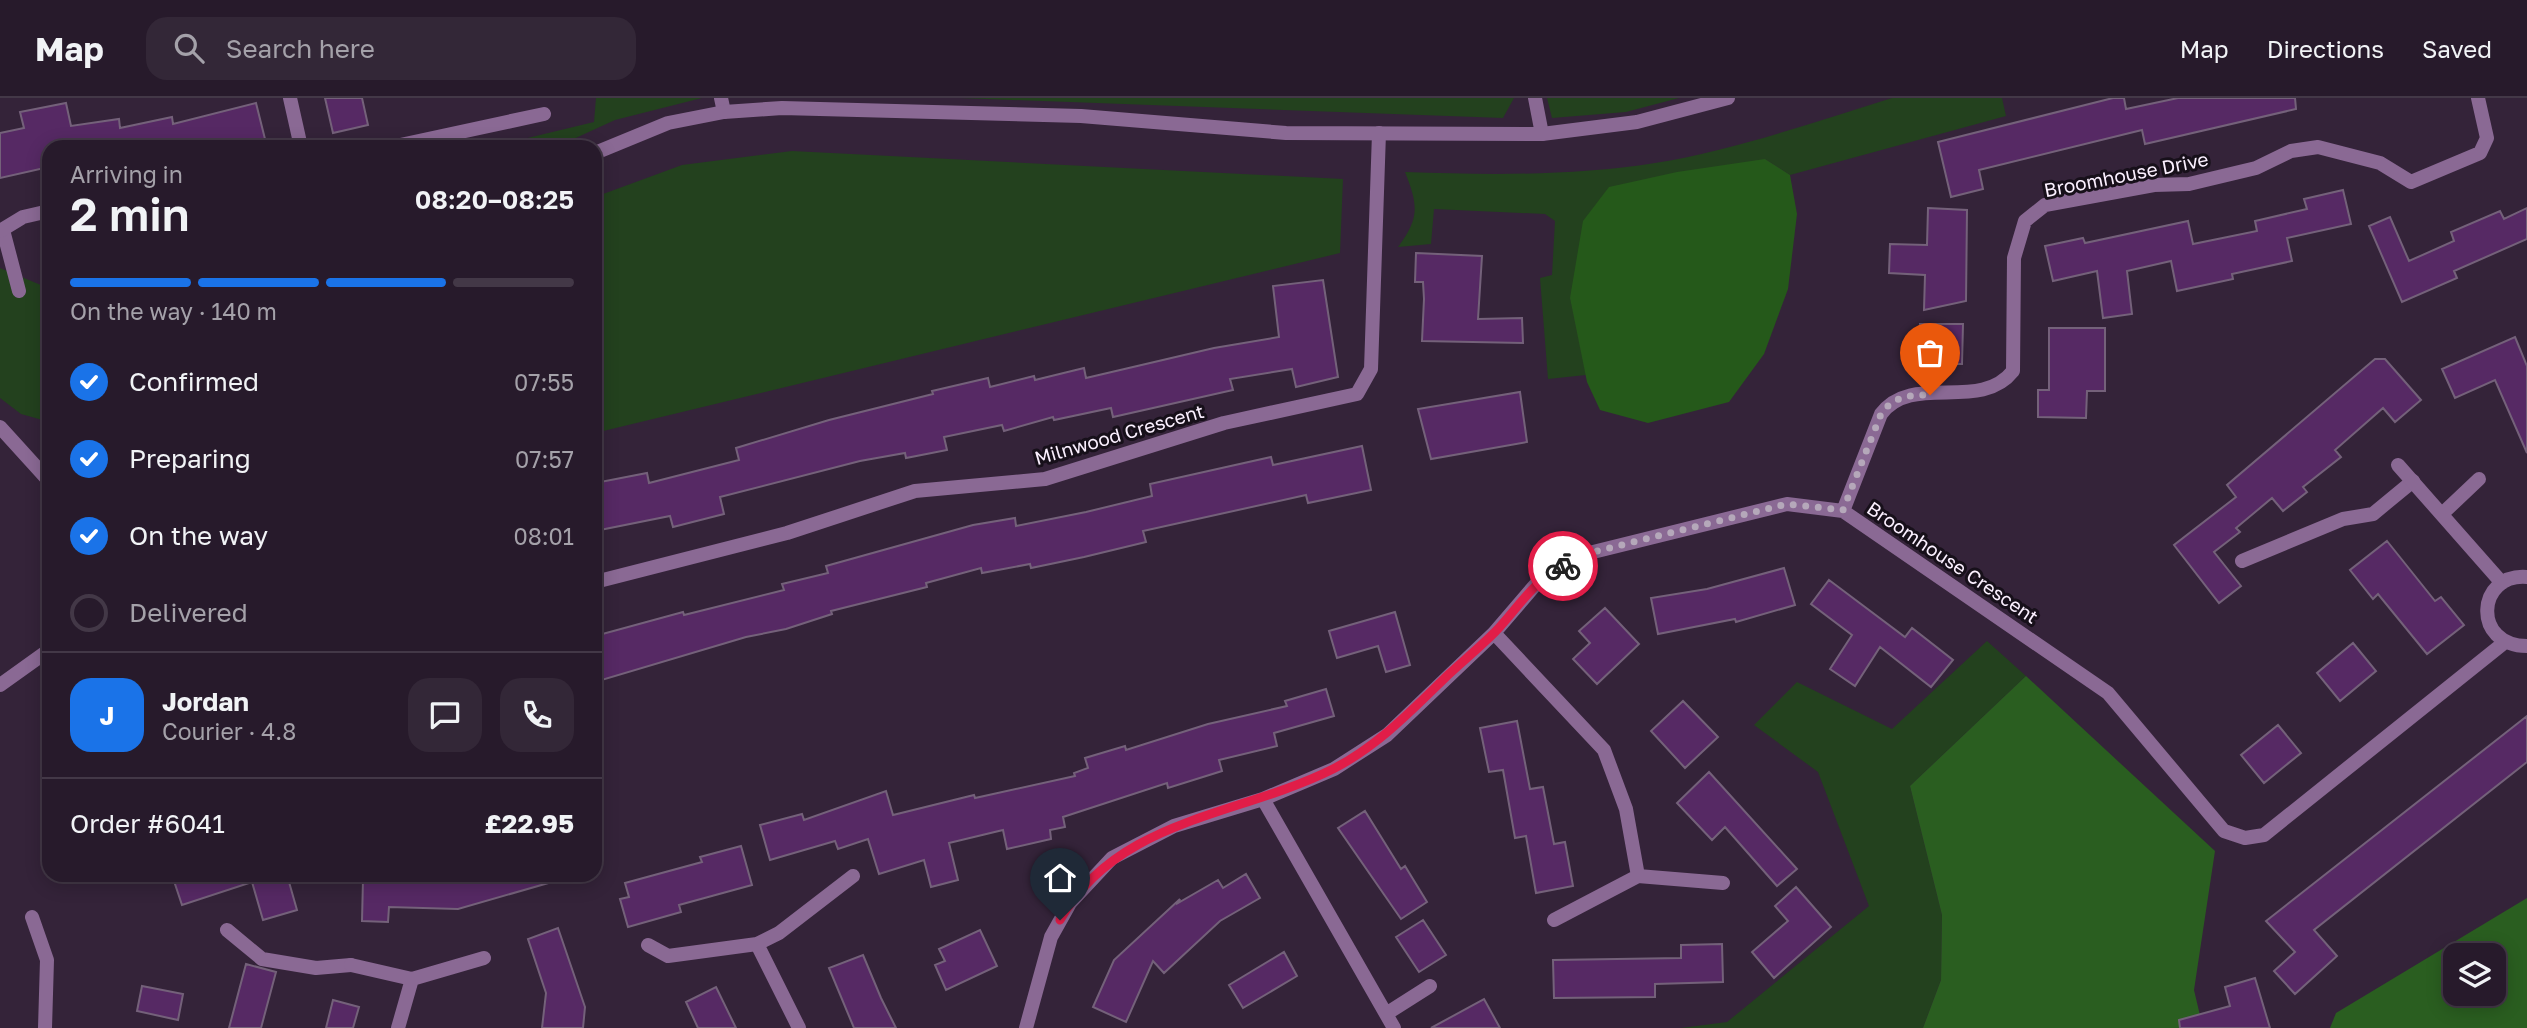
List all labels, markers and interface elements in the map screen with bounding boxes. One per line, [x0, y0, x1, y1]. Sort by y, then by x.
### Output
search box [146, 17, 636, 80]
text: Map [35, 29, 104, 68]
icon: search [170, 29, 208, 67]
text: Search here [226, 33, 375, 64]
text: Map [2180, 34, 2229, 63]
text: Directions [2267, 34, 2384, 63]
text: Saved [2422, 34, 2492, 63]
street label: Broomhouse Drive [2042, 147, 2210, 201]
text: Arriving in [70, 160, 183, 188]
text: 08:20–08:25 [415, 184, 574, 215]
text: 2 min [70, 186, 190, 241]
text: On the way · 140 m [70, 297, 277, 325]
pin [1900, 323, 1960, 395]
icon: bag [1911, 334, 1949, 372]
icon: check [70, 363, 108, 401]
text: Confirmed [129, 366, 259, 397]
text: 07:55 [514, 368, 574, 396]
street label: Milnwood Crescent [1032, 399, 1206, 469]
icon: check [70, 440, 108, 478]
text: Preparing [129, 443, 251, 474]
text: 07:57 [515, 445, 574, 473]
street label: Broomhouse Crescent [1863, 496, 2043, 628]
icon: check [70, 517, 108, 555]
text: On the way [129, 520, 268, 551]
text: 08:01 [513, 522, 574, 550]
courier [1528, 531, 1598, 601]
icon: bike [1544, 547, 1582, 585]
text: Delivered [129, 597, 248, 628]
button: chat [408, 678, 482, 752]
button: phone [500, 678, 574, 752]
text: Jordan [162, 686, 249, 717]
text: J [100, 700, 114, 731]
text: Courier · 4.8 [162, 717, 296, 745]
text: Order #6041 [70, 808, 225, 839]
text: £22.95 [484, 808, 574, 839]
pin [1030, 848, 1090, 920]
icon: home [1041, 859, 1079, 897]
map controls [2443, 943, 2506, 1006]
button: layers [2443, 943, 2506, 1006]

